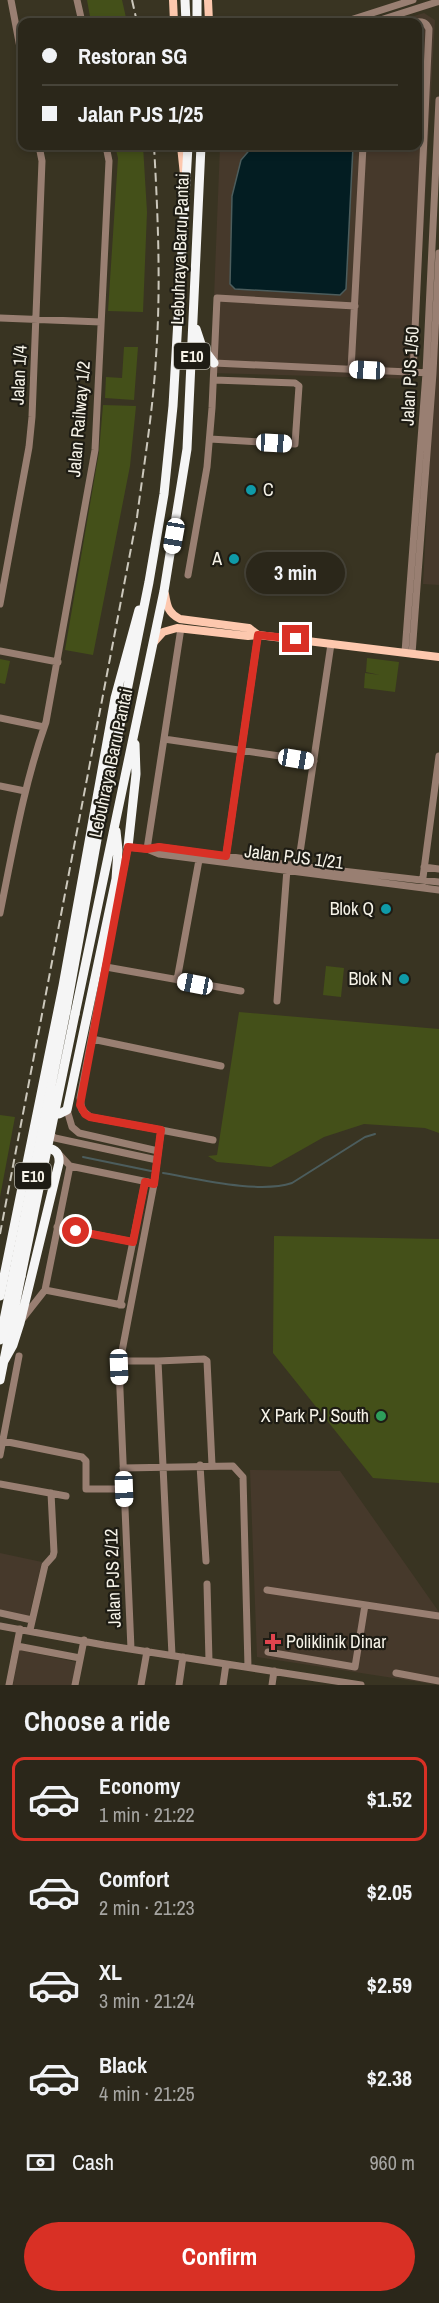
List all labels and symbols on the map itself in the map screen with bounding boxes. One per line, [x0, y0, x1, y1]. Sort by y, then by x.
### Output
street label: Lebuhraya Baru Pantai [164, 173, 195, 325]
street label: Jalan PJS 1/50 [394, 326, 425, 426]
road number: E10 [174, 343, 210, 369]
street label: Jalan 1/4 [4, 344, 33, 406]
street label: Jalan Railway 1/2 [61, 360, 96, 478]
car [349, 360, 385, 380]
car [256, 433, 292, 453]
place label: C [263, 477, 274, 502]
marker: C [244, 483, 258, 497]
car [162, 517, 186, 555]
place label: A [211, 546, 222, 571]
marker: A [227, 552, 241, 566]
callout: 3 min [246, 552, 346, 594]
route end [282, 625, 309, 652]
street label: Lebuhraya Baru Pantai [83, 686, 139, 840]
car [277, 747, 315, 771]
street label: Jalan PJS 1/21 [243, 838, 346, 875]
place label: Blok Q [330, 896, 374, 921]
marker: Blok Q [379, 902, 393, 916]
place label: Blok N [349, 966, 392, 991]
car [176, 972, 214, 996]
marker: Blok N [397, 972, 411, 986]
road number: E10 [15, 1163, 51, 1189]
route start [62, 1217, 89, 1244]
car [109, 1349, 129, 1385]
place label: X Park PJ South [261, 1403, 369, 1428]
marker: X Park PJ South [374, 1409, 388, 1423]
car [114, 1471, 134, 1507]
street label: Jalan PJS 2/12 [98, 1528, 127, 1628]
place label: Poliklinik Dinar [286, 1629, 386, 1654]
marker: Poliklinik Dinar [264, 1633, 282, 1651]

